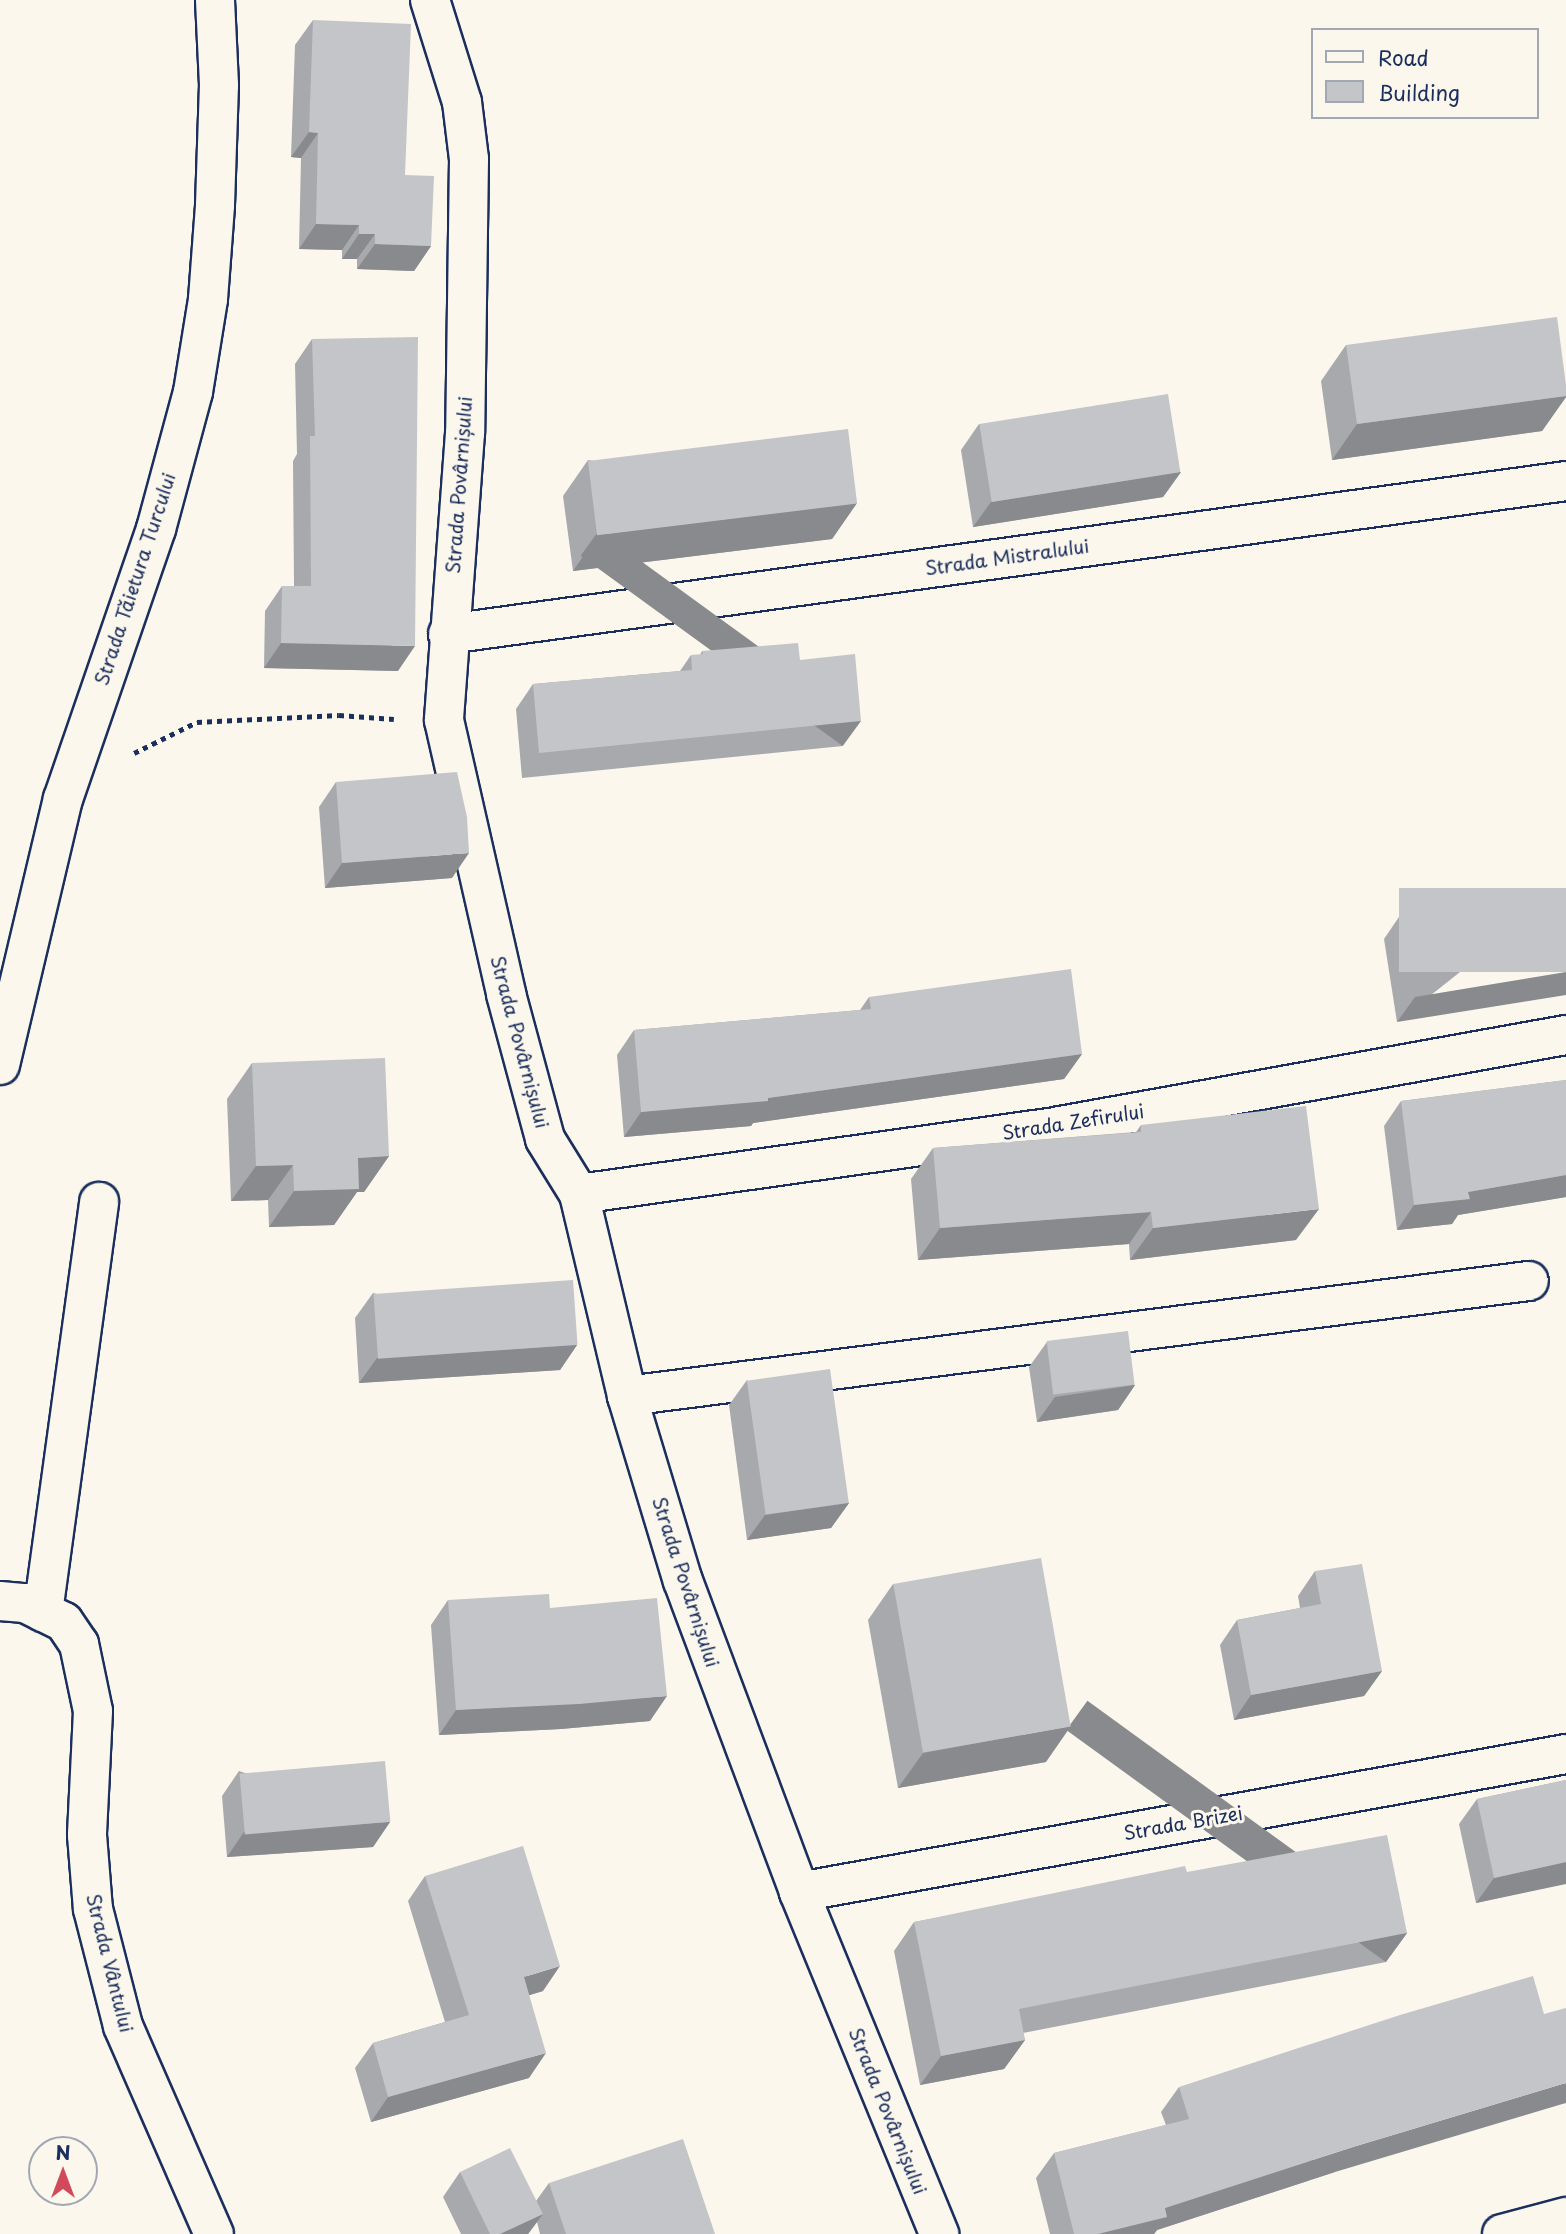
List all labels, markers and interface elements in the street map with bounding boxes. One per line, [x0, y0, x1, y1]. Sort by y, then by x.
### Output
legend [1310, 28, 1538, 119]
text: Road [1378, 41, 1429, 73]
text: Building [1378, 76, 1460, 108]
street label: Strada Povârnișului [441, 395, 477, 575]
street label: Strada Tăietura Turcului [90, 469, 180, 689]
street label: Strada Mistralului [924, 534, 1090, 580]
street label: Strada Povârnișului [486, 953, 554, 1131]
street label: Strada Zefirului [1000, 1099, 1146, 1145]
street label: Strada Povârnișului [648, 1494, 724, 1670]
street label: Strada Brizei [1122, 1801, 1244, 1845]
street label: Strada Vântului [82, 1891, 138, 2035]
street label: Strada Povârnișului [844, 2024, 932, 2198]
north arrow [28, 2136, 98, 2206]
text: N [55, 2138, 71, 2166]

